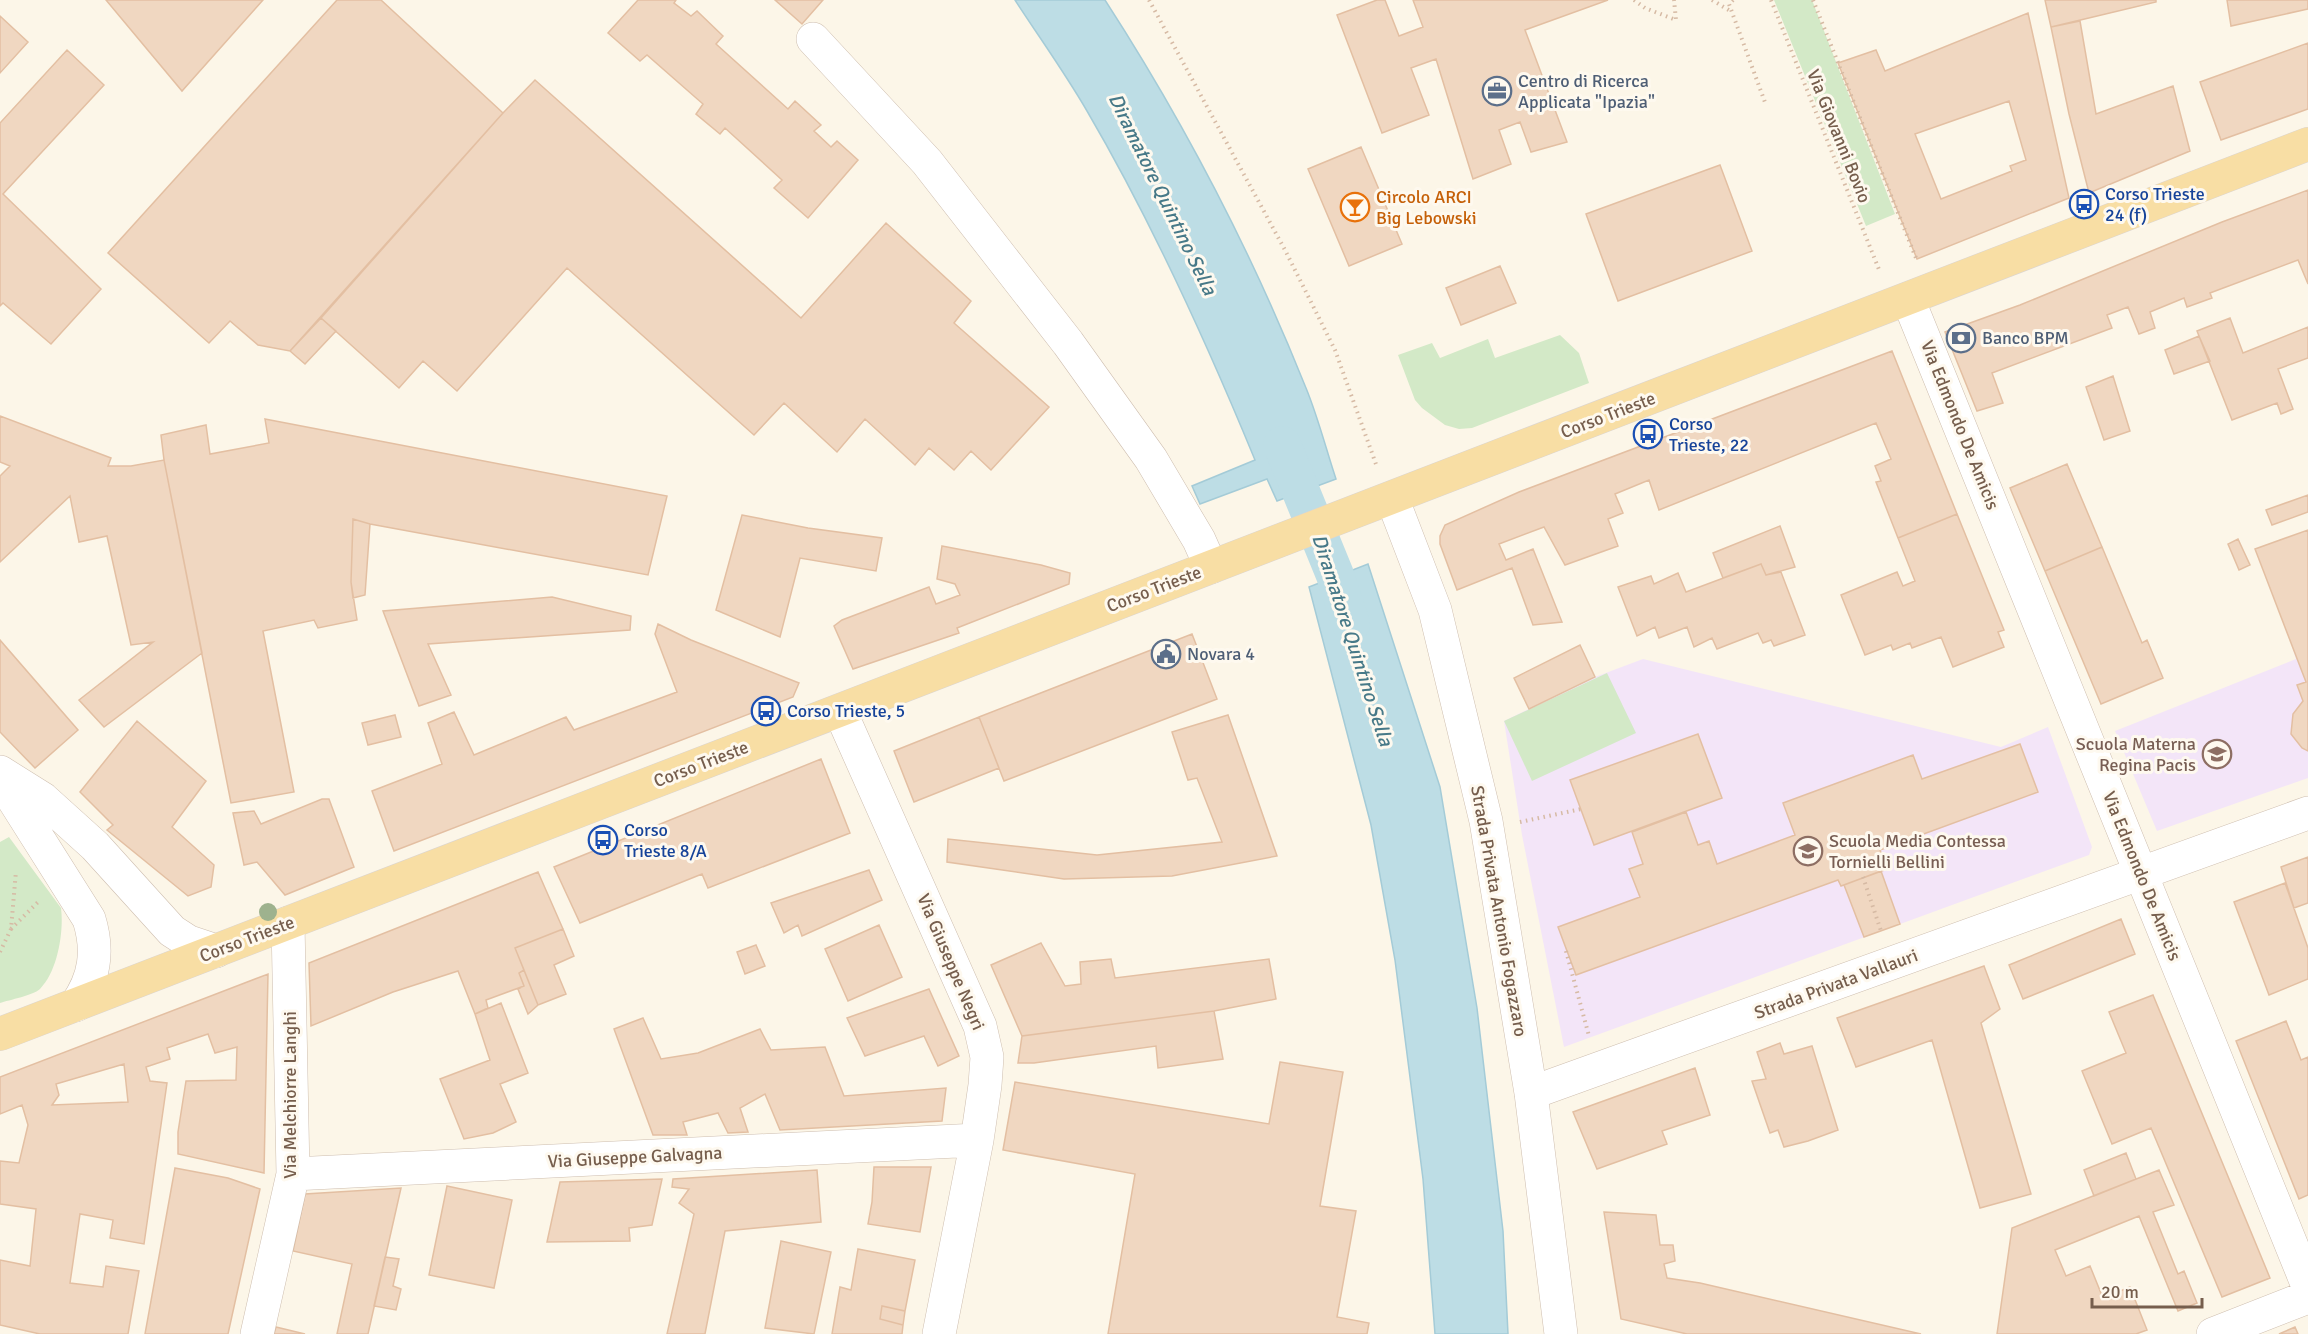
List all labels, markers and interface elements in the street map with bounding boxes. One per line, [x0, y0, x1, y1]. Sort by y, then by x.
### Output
street label: Via Giovanni Bovio [1802, 66, 1876, 206]
place label: Centro di Ricerca Applicata "Ipazia" [1518, 70, 1655, 113]
office icon: Centro di Ricerca Applicata "Ipazia" [1481, 75, 1513, 107]
water label: Diramatore Quintino Sella [1103, 89, 1223, 300]
place label: Corso Trieste 24 (f) [2105, 183, 2205, 226]
place label: Circolo ARCI Big Lebowski [1376, 186, 1477, 229]
bus stop icon: Corso Trieste 24 (f) [2068, 188, 2100, 220]
bar icon: Circolo ARCI Big Lebowski [1339, 191, 1371, 223]
bank icon: Banco BPM [1945, 322, 1977, 354]
place label: Banco BPM [1982, 327, 2069, 349]
street label: Via Edmondo De Amicis [1916, 337, 2004, 513]
street label: Corso Trieste [1557, 387, 1659, 443]
place label: Corso Trieste, 22 [1669, 413, 1749, 456]
bus stop icon: Corso Trieste, 22 [1632, 418, 1664, 450]
water label: Diramatore Quintino Sella [1306, 531, 1399, 750]
street label: Corso Trieste [1103, 561, 1205, 617]
public building icon: Novara 4 [1150, 638, 1182, 670]
place label: Novara 4 [1187, 643, 1255, 665]
bus stop icon: Corso Trieste, 5 [750, 695, 782, 727]
place label: Corso Trieste, 5 [787, 700, 905, 722]
place label: Scuola Materna Regina Pacis [2076, 733, 2196, 776]
street label: Corso Trieste [650, 736, 752, 792]
school or university icon: Scuola Materna Regina Pacis [2201, 738, 2233, 770]
street label: Strada Privata Antonio Fogazzaro [1466, 784, 1532, 1038]
street label: Via Edmondo De Amicis [2098, 788, 2186, 964]
place label: Corso Trieste 8/A [624, 819, 707, 862]
bus stop icon: Corso Trieste 8/A [587, 824, 619, 856]
place label: Scuola Media Contessa Tornielli Bellini [1829, 830, 2006, 873]
school or university icon: Scuola Media Contessa Tornielli Bellini [1792, 835, 1824, 867]
street label: Via Giuseppe Negri [912, 890, 990, 1034]
street label: Corso Trieste [196, 911, 298, 967]
street label: Strada Privata Vallauri [1751, 944, 1921, 1024]
street label: Via Melchiorre Langhi [279, 1011, 301, 1179]
street label: Via Giuseppe Galvagna [547, 1141, 723, 1173]
scale bar [2092, 1271, 2202, 1309]
text: 20 m [2101, 1281, 2139, 1303]

